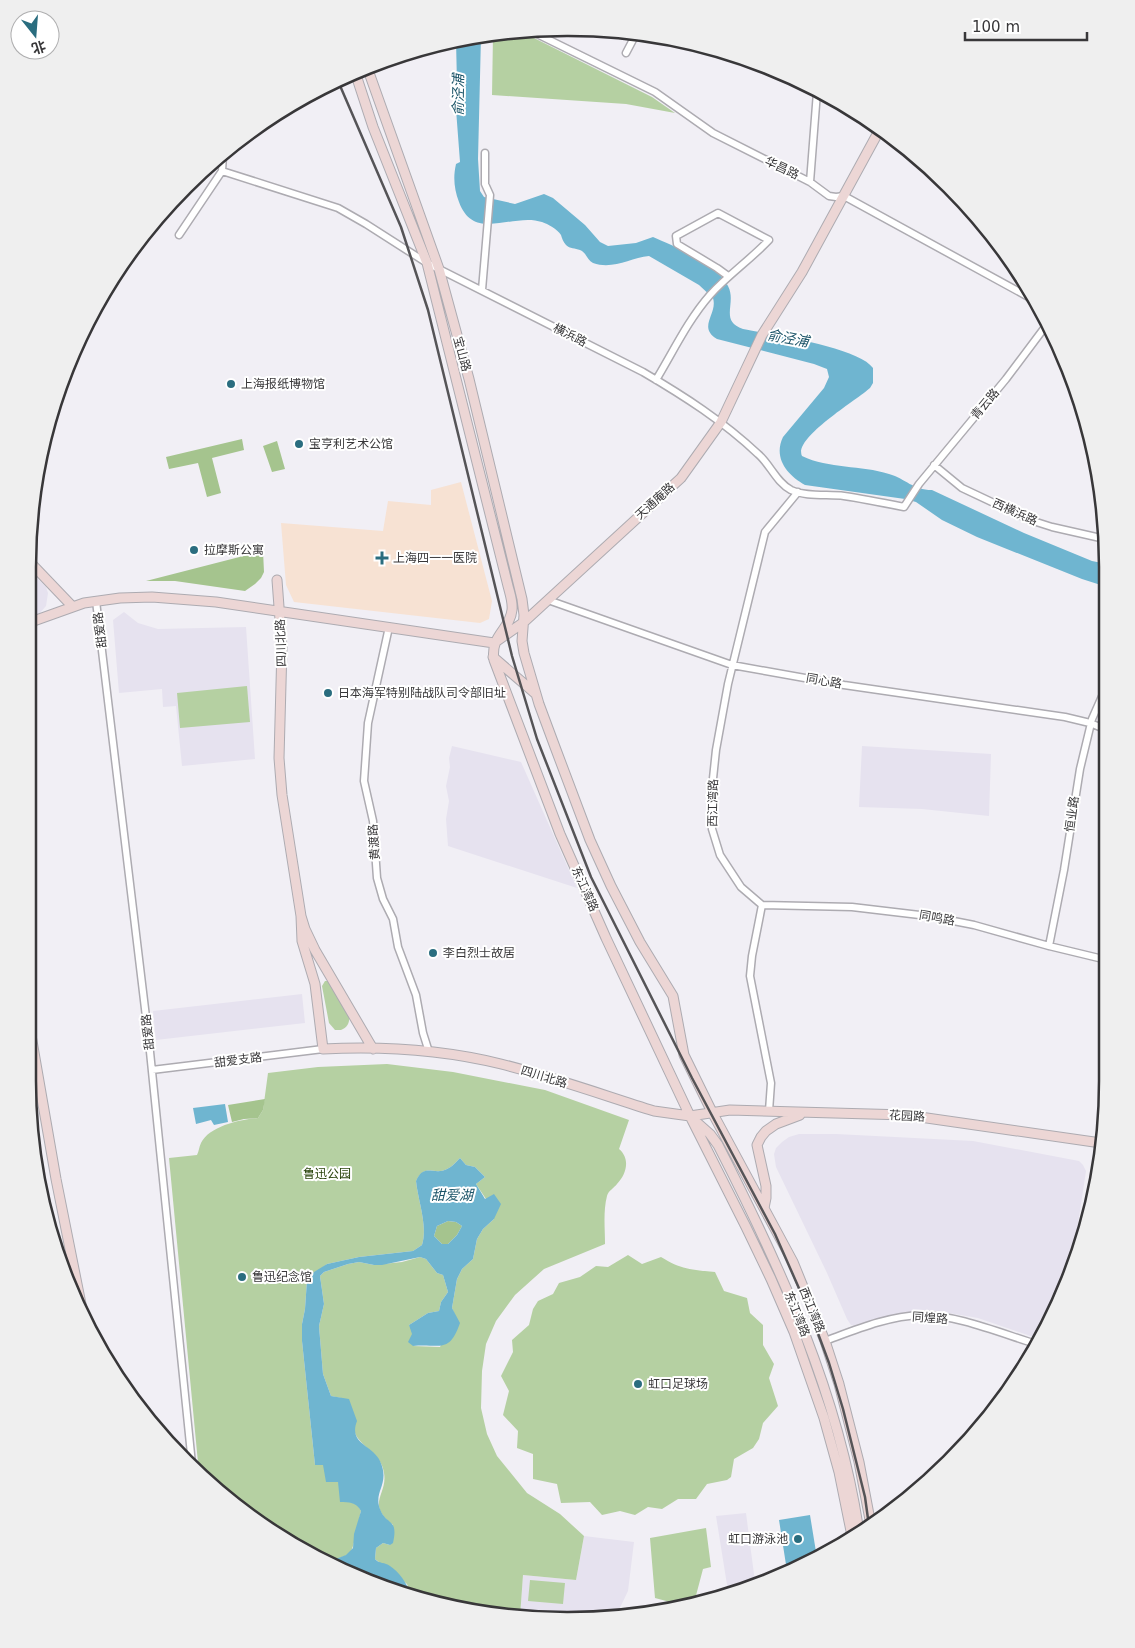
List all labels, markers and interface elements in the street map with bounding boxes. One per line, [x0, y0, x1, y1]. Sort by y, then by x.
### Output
north arrow [10, 10, 60, 60]
scale bar [965, 10, 1088, 42]
text: 100 m [972, 18, 1020, 36]
text: 北 [30, 38, 48, 57]
water label: 俞泾浦 [450, 72, 466, 116]
street label: 华昌路 [763, 154, 801, 182]
street label: 横浜路 [551, 321, 589, 349]
water label: 俞泾浦 [766, 326, 812, 350]
street label: 宝山路 [451, 335, 473, 373]
place label: 上海报纸博物馆 [241, 377, 325, 391]
marker: 上海报纸博物馆 [225, 378, 237, 390]
street label: 青云路 [968, 386, 1002, 422]
place label: 宝亨利艺术公馆 [309, 437, 393, 451]
marker: 宝亨利艺术公馆 [293, 438, 305, 450]
street label: 天通庵路 [632, 480, 678, 522]
street label: 西横浜路 [990, 496, 1040, 528]
place label: 拉摩斯公寓 [204, 543, 264, 557]
marker: 拉摩斯公寓 [188, 544, 200, 556]
marker: 上海四一一医院 [375, 551, 389, 565]
place label: 上海四一一医院 [393, 551, 477, 565]
street label: 甜爱路 [91, 611, 109, 649]
street label: 四川北路 [273, 619, 289, 667]
street label: 同心路 [805, 671, 843, 691]
place label: 日本海军特别陆战队司令部旧址 [338, 686, 506, 700]
marker: 日本海军特别陆战队司令部旧址 [322, 687, 334, 699]
street label: 西江湾路 [706, 779, 720, 827]
street label: 恒业路 [1063, 795, 1081, 833]
street label: 黄渡路 [366, 824, 382, 860]
street label: 东江湾路 [569, 864, 601, 914]
street label: 同鸣路 [918, 908, 956, 928]
place label: 李白烈士故居 [443, 946, 515, 960]
marker: 李白烈士故居 [427, 947, 439, 959]
street label: 甜爱路 [139, 1013, 157, 1051]
street label: 甜爱支路 [213, 1050, 263, 1070]
street label: 四川北路 [519, 1063, 569, 1091]
street label: 花园路 [889, 1108, 925, 1124]
park label: 鲁迅公园 [303, 1167, 351, 1181]
water label: 甜爱湖 [431, 1187, 475, 1203]
place label: 鲁迅纪念馆 [252, 1270, 312, 1284]
marker: 鲁迅纪念馆 [236, 1271, 248, 1283]
street label: 西江湾路 [797, 1285, 827, 1335]
street label: 东江湾路 [782, 1289, 812, 1339]
street label: 同煌路 [912, 1310, 948, 1326]
place label: 虹口足球场 [648, 1377, 708, 1391]
marker: 虹口足球场 [632, 1378, 644, 1390]
place label: 虹口游泳池 [728, 1532, 788, 1546]
marker: 虹口游泳池 [792, 1533, 804, 1545]

